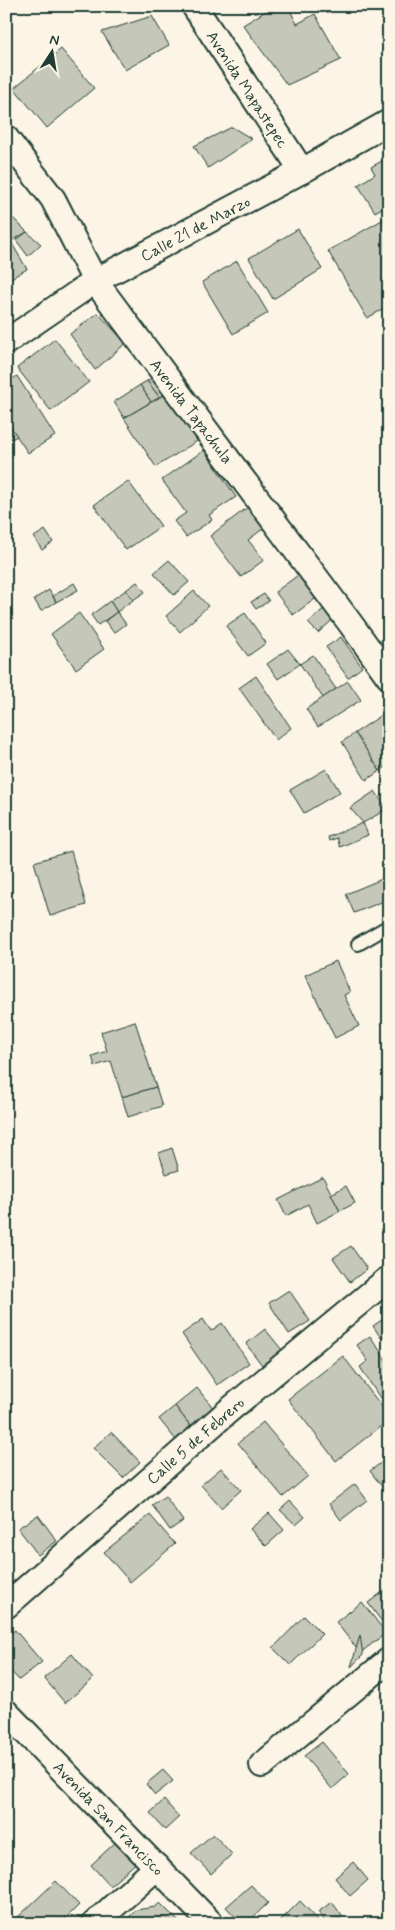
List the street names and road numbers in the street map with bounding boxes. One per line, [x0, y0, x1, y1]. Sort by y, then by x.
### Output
street label: Avenida Mapastepec [201, 27, 293, 152]
street label: Calle 21 de Marzo [137, 192, 254, 267]
street label: Avenida Tapachula [144, 355, 237, 469]
street label: Calle 5 de Febrero [143, 1393, 249, 1489]
street label: Avenida San Francisco [48, 1757, 168, 1881]

